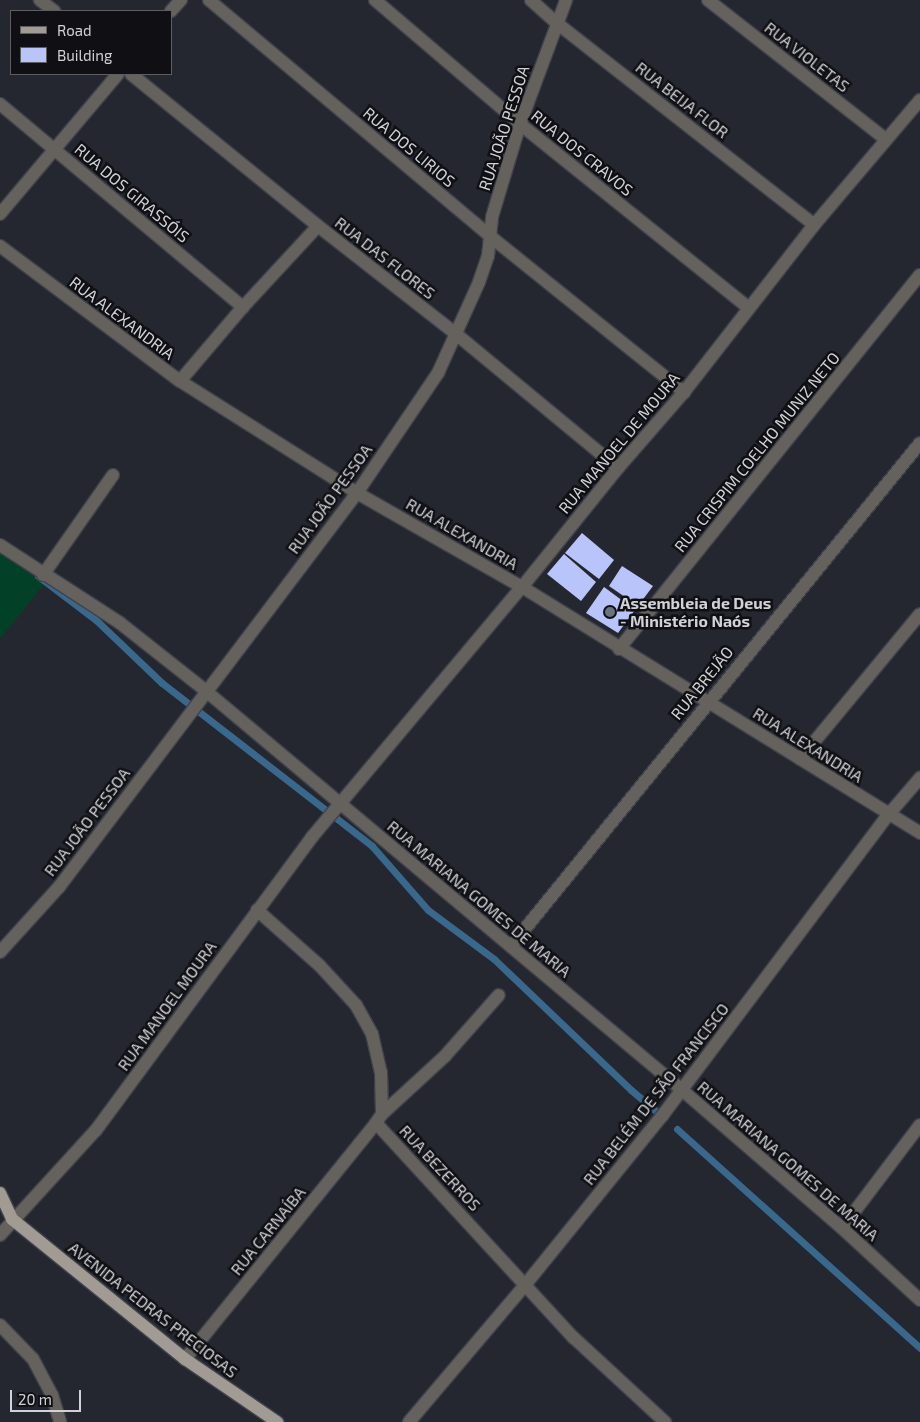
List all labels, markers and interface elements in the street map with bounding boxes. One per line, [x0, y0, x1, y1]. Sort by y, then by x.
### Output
legend [10, 10, 172, 75]
street label: RUA VIOLETAS [760, 18, 854, 96]
text: Road [57, 21, 92, 39]
text: Building [57, 46, 112, 64]
street label: RUA BEIJA FLOR [631, 58, 733, 142]
street label: RUA JOÃO PESSOA [475, 63, 533, 193]
street label: RUA DOS LIRIOS [359, 103, 459, 191]
street label: RUA DOS CRAVOS [527, 106, 637, 200]
street label: RUA DOS GIRASSÓIS [71, 139, 193, 247]
street label: RUA DAS FLORES [331, 213, 439, 303]
street label: RUA ALEXANDRIA [66, 272, 178, 364]
street label: RUA CRISPIM COELHO MUNIZ NETO [670, 348, 844, 556]
street label: RUA MANOEL DE MOURA [554, 368, 684, 518]
street label: RUA JOÃO PESSOA [284, 440, 376, 558]
street label: RUA ALEXANDRIA [402, 494, 522, 574]
place label: Assembleia de Deus - Ministério Naós [620, 593, 771, 631]
marker: Assembleia de Deus - Ministério Naós [604, 606, 616, 618]
street label: RUA BREJÃO [667, 642, 737, 724]
street label: RUA ALEXANDRIA [749, 703, 867, 787]
street label: RUA JOÃO PESSOA [40, 764, 134, 880]
street label: RUA MARIANA GOMES DE MARIA [383, 816, 575, 982]
street label: RUA MANOEL MOURA [113, 937, 221, 1075]
street label: RUA BELÉM DE SÃO FRANCISCO [579, 999, 733, 1189]
street label: RUA MARIANA GOMES DE MARIA [693, 1077, 883, 1245]
street label: RUA BEZERROS [395, 1121, 485, 1215]
street label: RUA CARNAÍBA [226, 1183, 310, 1279]
street label: AVENIDA PEDRAS PRECIOSAS [65, 1238, 241, 1382]
scale bar [12, 1380, 84, 1412]
text: 20 m [18, 1390, 52, 1408]

